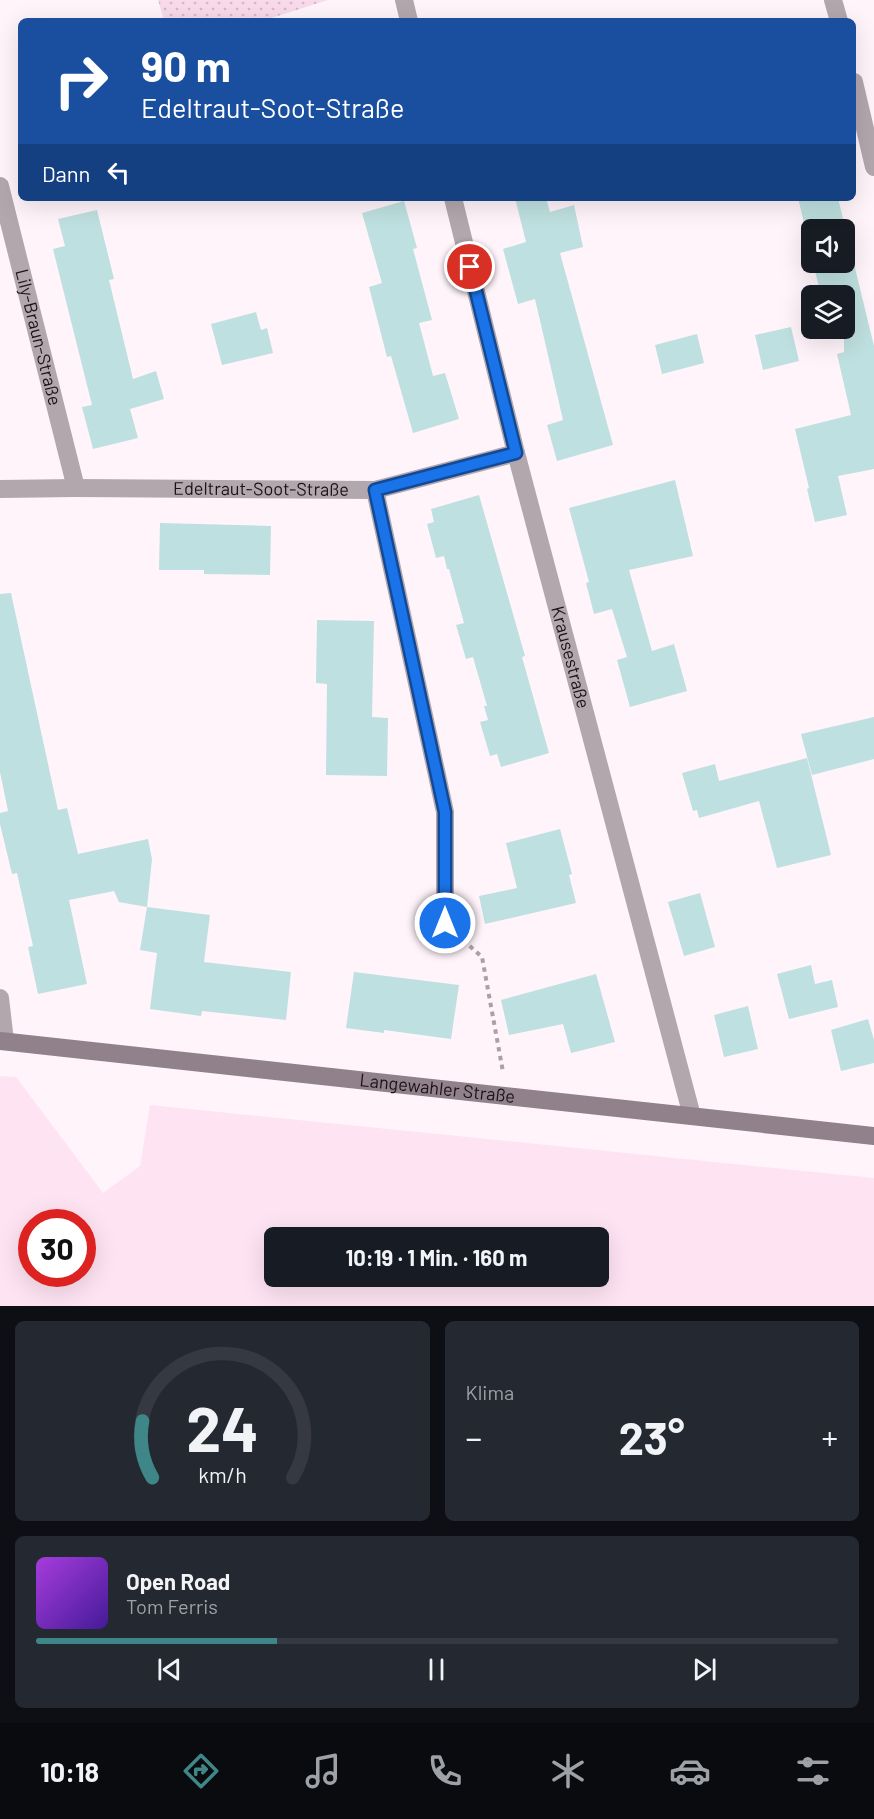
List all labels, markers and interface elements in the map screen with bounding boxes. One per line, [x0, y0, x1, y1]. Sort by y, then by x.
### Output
text: 90 m [141, 40, 231, 90]
icon: right [42, 42, 120, 120]
text: Edeltraut-Soot-Straße [141, 91, 404, 123]
icon: left [102, 156, 135, 189]
text: Dann [42, 160, 90, 186]
map controls [801, 219, 855, 339]
button: sound [801, 219, 855, 273]
pin [444, 241, 495, 292]
icon: arrive [453, 250, 486, 283]
street label: Lily-Braun-Straße [11, 267, 67, 408]
button: layers [801, 285, 855, 339]
street label: Edeltraut-Soot-Straße [173, 477, 349, 500]
street label: Krausestraße [547, 603, 595, 711]
position arrow [413, 891, 477, 955]
street label: Langewahler Straße [359, 1068, 516, 1107]
speed limit sign: 30 [18, 1209, 96, 1287]
text: 10:19 · 1 Min. · 160 m [346, 1244, 528, 1270]
text: Klima [466, 1380, 514, 1404]
text: 24 [186, 1390, 259, 1464]
text: 23° [619, 1410, 685, 1464]
text: − [466, 1417, 482, 1457]
text: + [821, 1417, 838, 1457]
text: km/h [198, 1462, 247, 1487]
text: Open Road [126, 1568, 230, 1594]
text: Tom Ferris [126, 1594, 218, 1618]
icon: previous [153, 1653, 186, 1686]
icon: pause [420, 1653, 453, 1686]
icon: next [688, 1653, 721, 1686]
icon: directions [180, 1750, 222, 1792]
icon: music [302, 1750, 344, 1792]
icon: phone [424, 1750, 466, 1792]
icon: climate [547, 1750, 589, 1792]
icon: car [669, 1750, 711, 1792]
icon: filters [792, 1750, 834, 1792]
text: 10:18 [40, 1755, 99, 1787]

